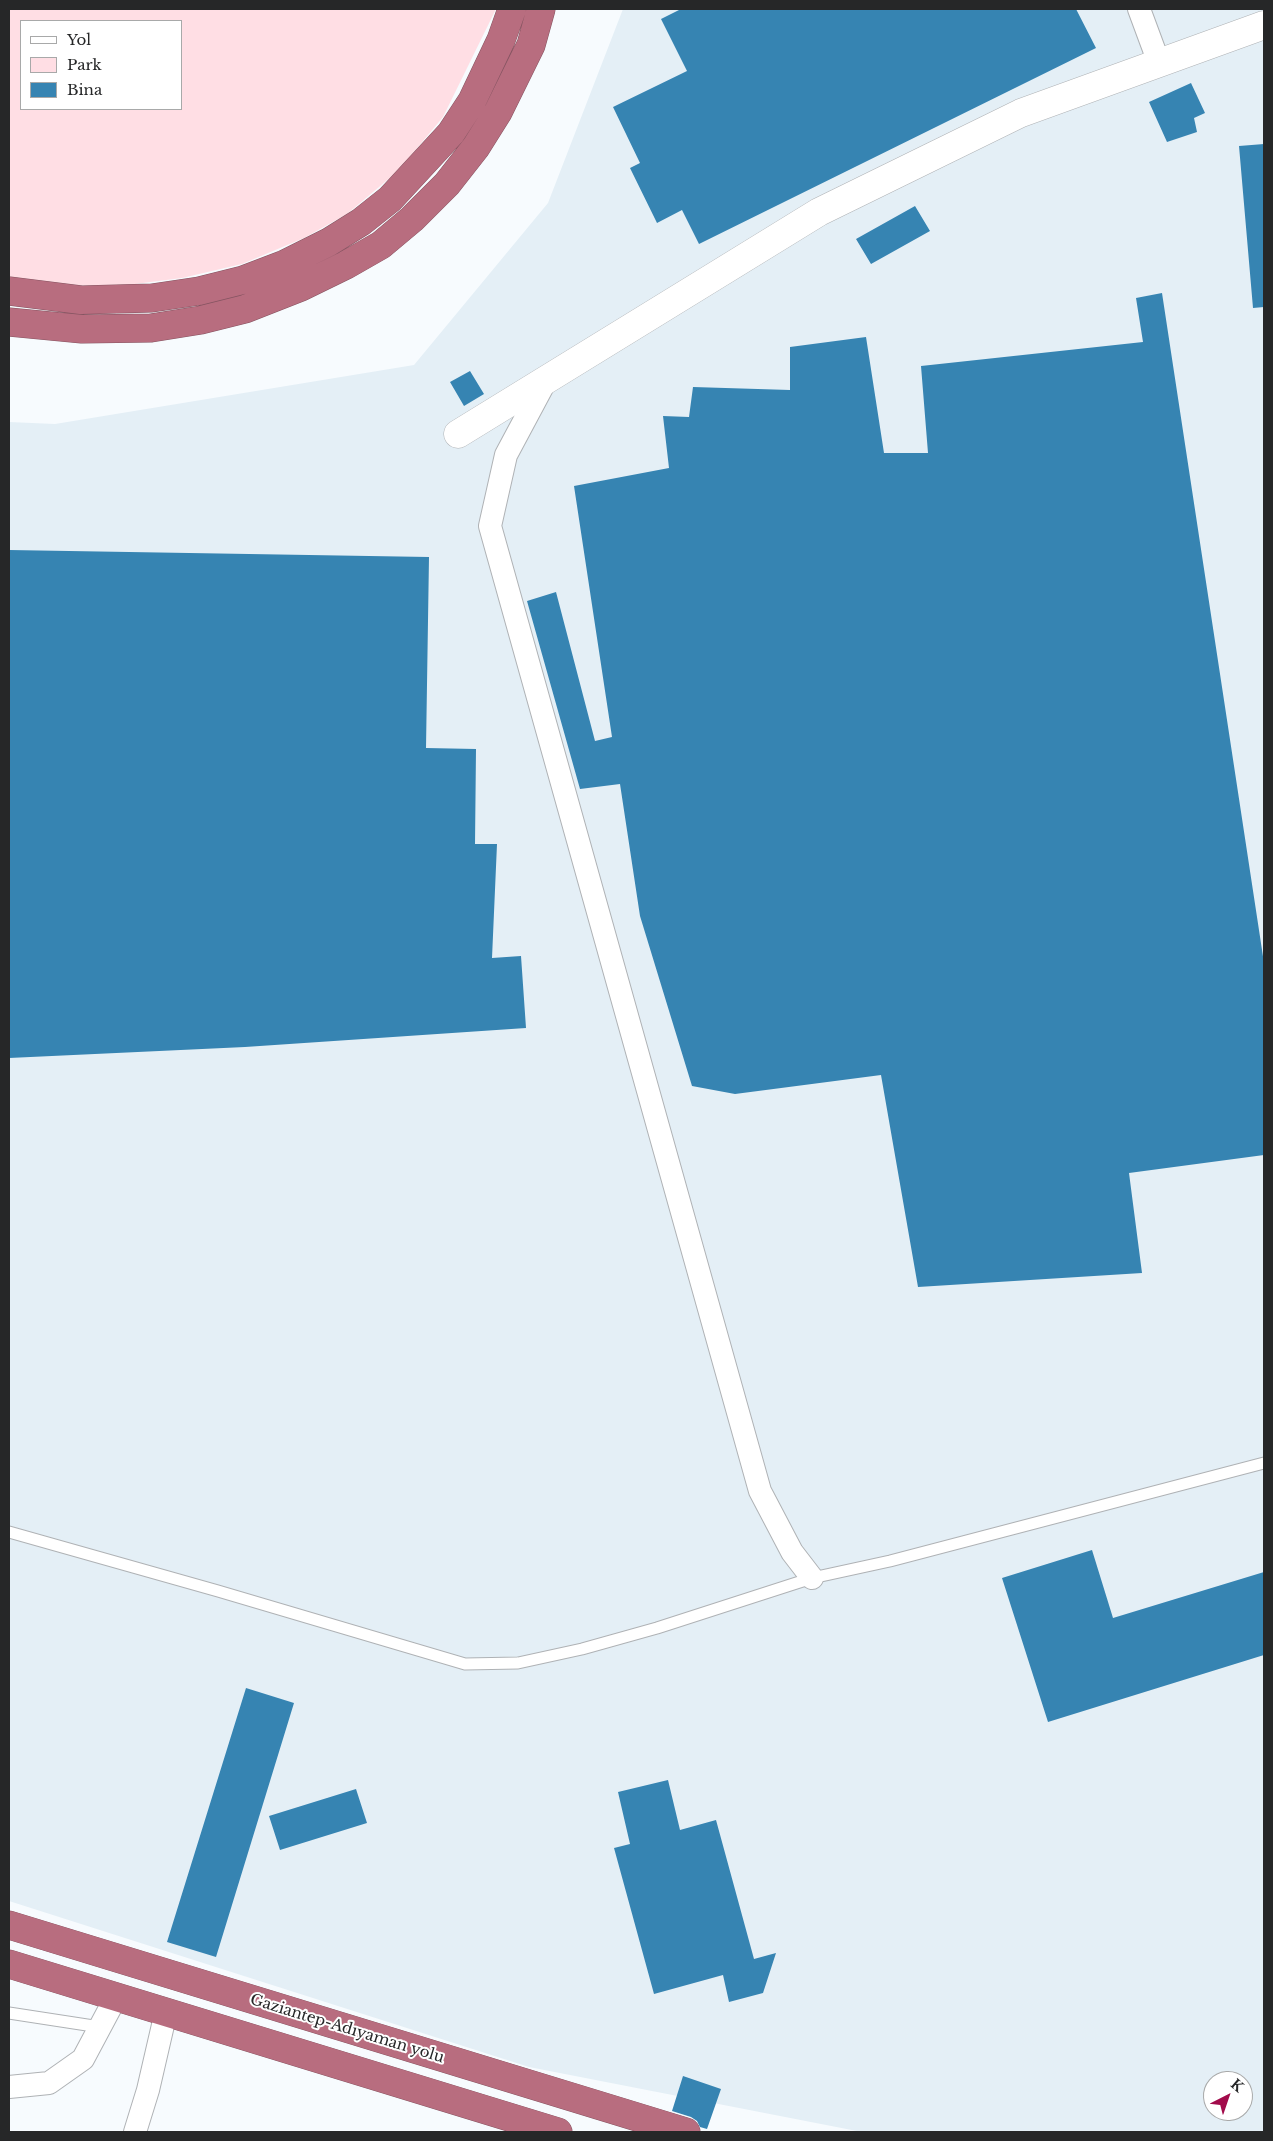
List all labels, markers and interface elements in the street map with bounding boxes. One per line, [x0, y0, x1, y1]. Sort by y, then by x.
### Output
legend [20, 20, 182, 110]
text: Yol [67, 30, 91, 49]
text: Park [67, 55, 102, 74]
text: Bina [67, 80, 102, 99]
street label: Gaziantep-Adıyaman yolu [248, 1991, 446, 2067]
north arrow [1203, 2071, 1253, 2121]
text: K [1227, 2075, 1247, 2096]

